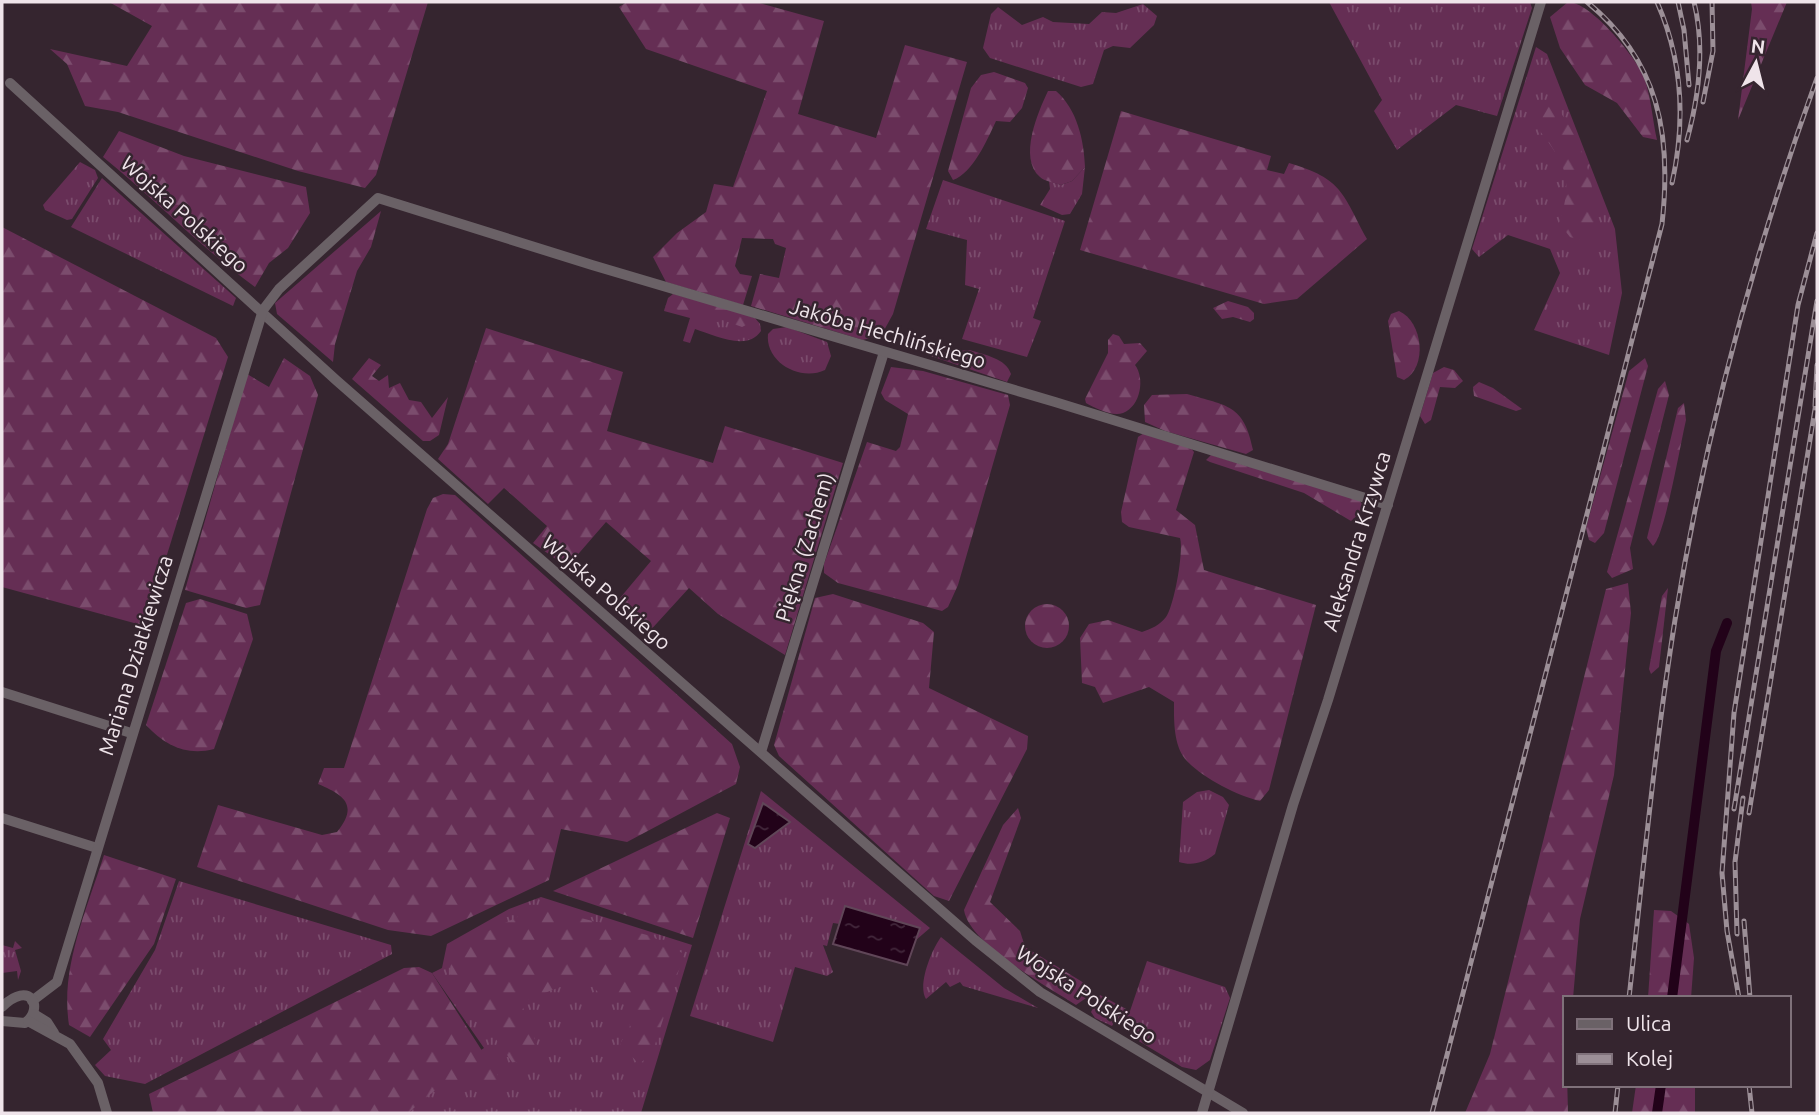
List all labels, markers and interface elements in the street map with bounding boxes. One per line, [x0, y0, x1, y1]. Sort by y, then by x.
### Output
north arrow [1721, 28, 1791, 98]
text: N [1750, 34, 1766, 58]
street label: Wojska Polskiego [117, 151, 253, 277]
street label: Jakóba Hechlińskiego [787, 294, 989, 372]
street label: Aleksandra Krzywca [1317, 448, 1395, 634]
street label: Piękna (Zachem) [770, 470, 838, 624]
street label: Wojska Polskiego [538, 530, 676, 654]
street label: Mariana Dziatkiewicza [93, 552, 177, 758]
street label: Wojska Polskiego [1012, 940, 1162, 1048]
legend [1563, 996, 1791, 1087]
text: Ulica [1626, 1011, 1671, 1035]
text: Kolej [1626, 1046, 1673, 1070]

